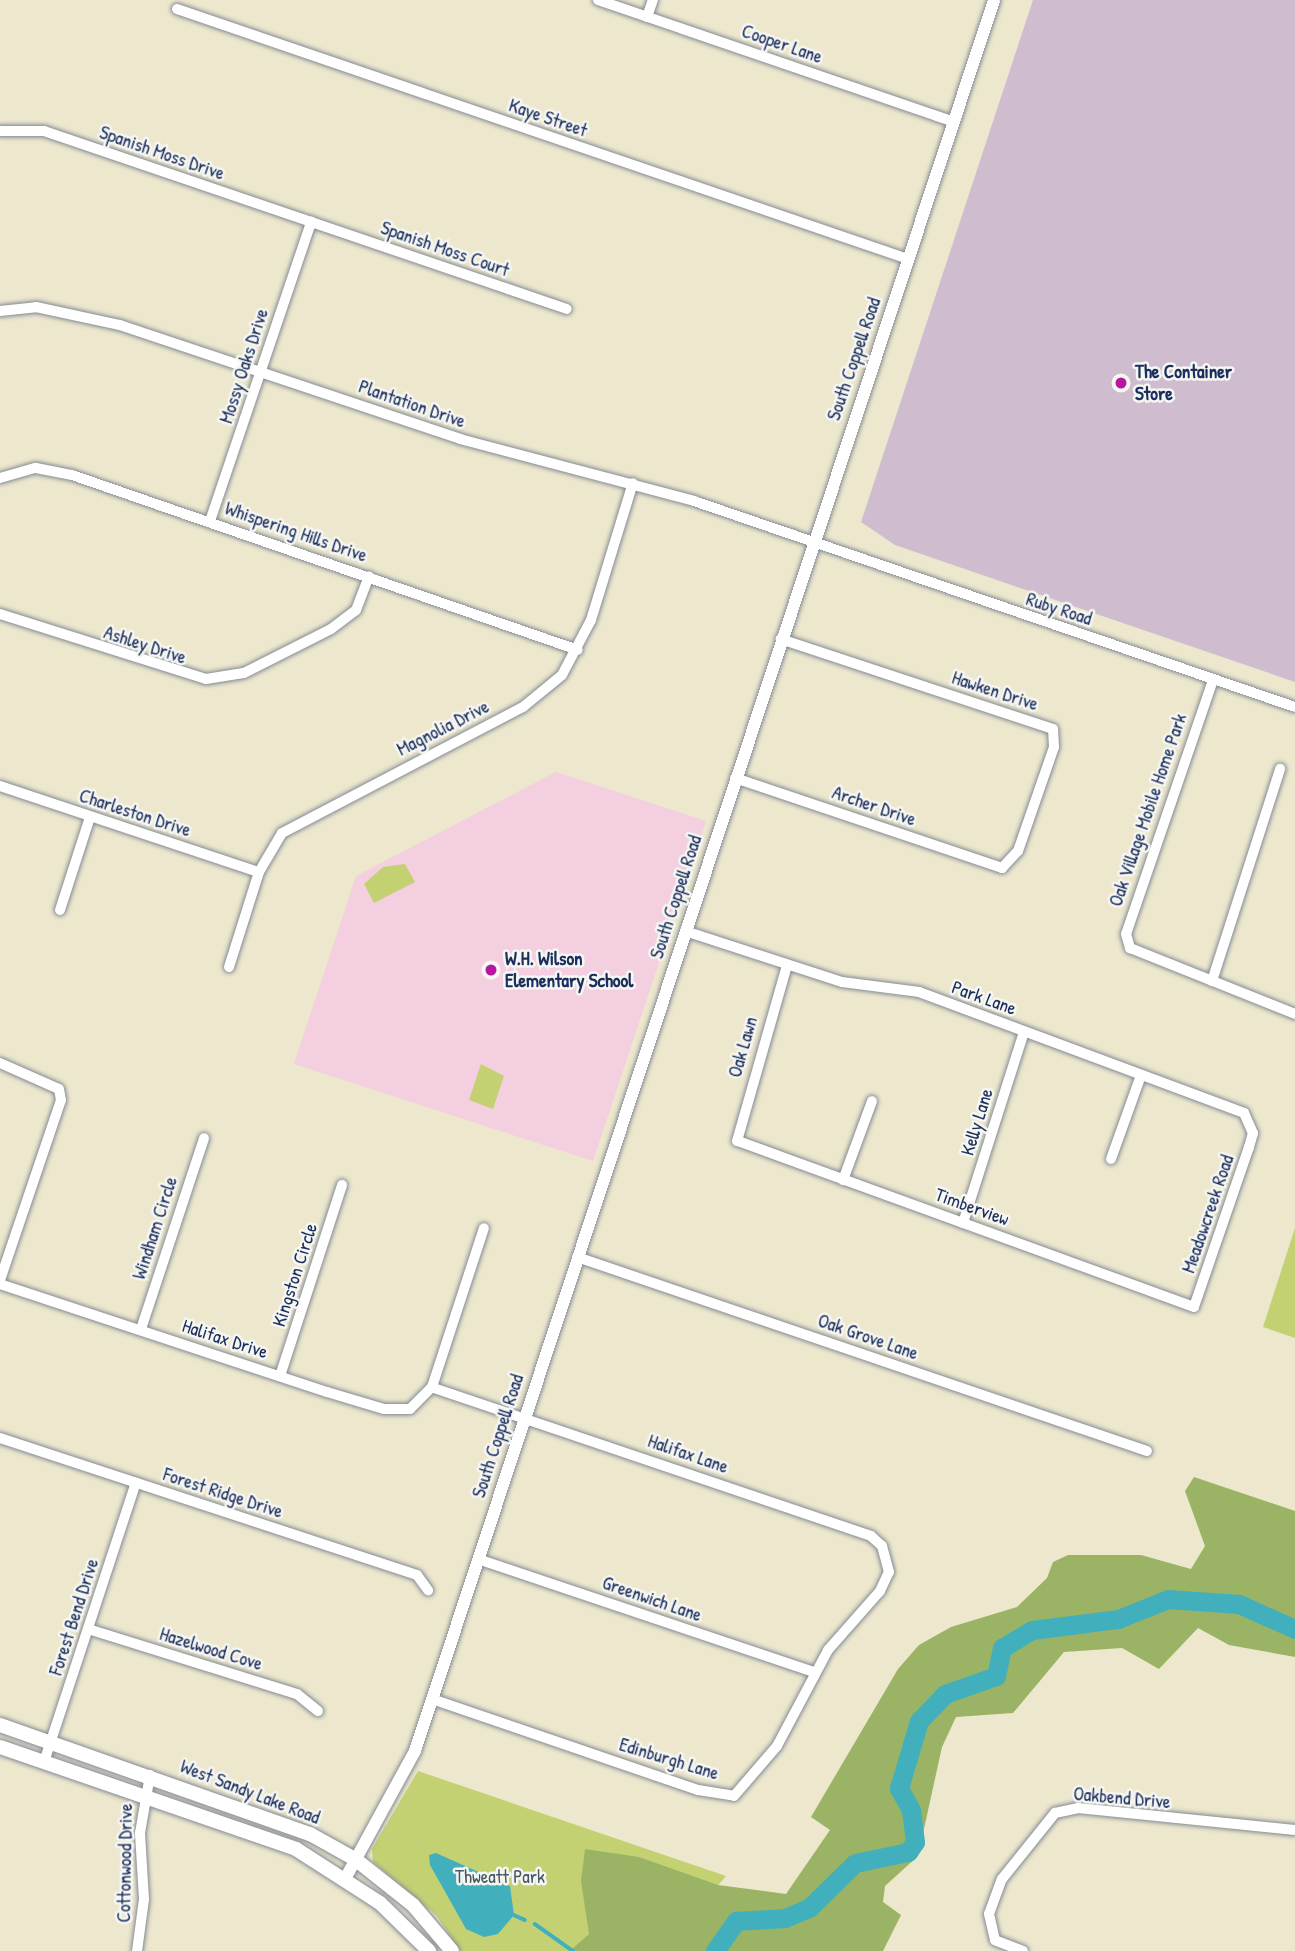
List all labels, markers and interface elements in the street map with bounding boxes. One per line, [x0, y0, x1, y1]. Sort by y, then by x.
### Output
street label: Cooper Lane [739, 20, 825, 68]
street label: Kaye Street [506, 94, 590, 142]
street label: Spanish Moss Drive [97, 121, 227, 185]
street label: Spanish Moss Court [378, 216, 512, 282]
street label: South Coppell Road [822, 295, 886, 423]
street label: Mossy Oaks Drive [215, 306, 273, 426]
place label: The Container Store [1135, 361, 1232, 405]
street label: Plantation Drive [356, 375, 468, 433]
marker: The Container Store [1113, 375, 1129, 391]
street label: Whispering Hills Drive [222, 497, 370, 567]
street label: Ruby Road [1023, 588, 1095, 630]
street label: Ashley Drive [101, 621, 189, 669]
street label: Hawken Drive [949, 666, 1041, 716]
street label: Magnolia Drive [393, 695, 493, 761]
street label: Oak Village Mobile Home Park [1104, 711, 1192, 909]
street label: Archer Drive [829, 781, 919, 831]
street label: Charleston Drive [76, 784, 194, 842]
street label: South Coppell Road [645, 832, 707, 962]
place label: W.H. Wilson Elementary School [505, 948, 633, 992]
marker: W.H. Wilson Elementary School [483, 962, 499, 978]
street label: Park Lane [949, 976, 1019, 1020]
street label: Oak Lawn [723, 1014, 763, 1080]
street label: Kelly Lane [956, 1086, 998, 1158]
street label: Meadowcreek Road [1177, 1152, 1239, 1276]
street label: Windham Circle [128, 1174, 182, 1282]
street label: Timberview [932, 1183, 1012, 1231]
street label: Kingston Circle [268, 1220, 322, 1330]
street label: Oak Grove Lane [815, 1309, 921, 1365]
street label: Halifax Drive [179, 1314, 271, 1364]
street label: South Coppell Road [467, 1371, 529, 1501]
street label: Halifax Lane [645, 1430, 731, 1478]
street label: Forest Ridge Drive [160, 1463, 286, 1523]
street label: Forest Bend Drive [44, 1556, 104, 1678]
street label: Greenwich Lane [599, 1571, 705, 1627]
street label: Hazelwood Cove [157, 1623, 265, 1675]
street label: Edinburgh Lane [616, 1733, 722, 1785]
street label: West Sandy Lake Road [177, 1755, 323, 1829]
street label: Oakbend Drive [1072, 1782, 1172, 1814]
street label: Cottonwood Drive [113, 1803, 137, 1923]
park label: Thweatt Park [455, 1866, 545, 1888]

